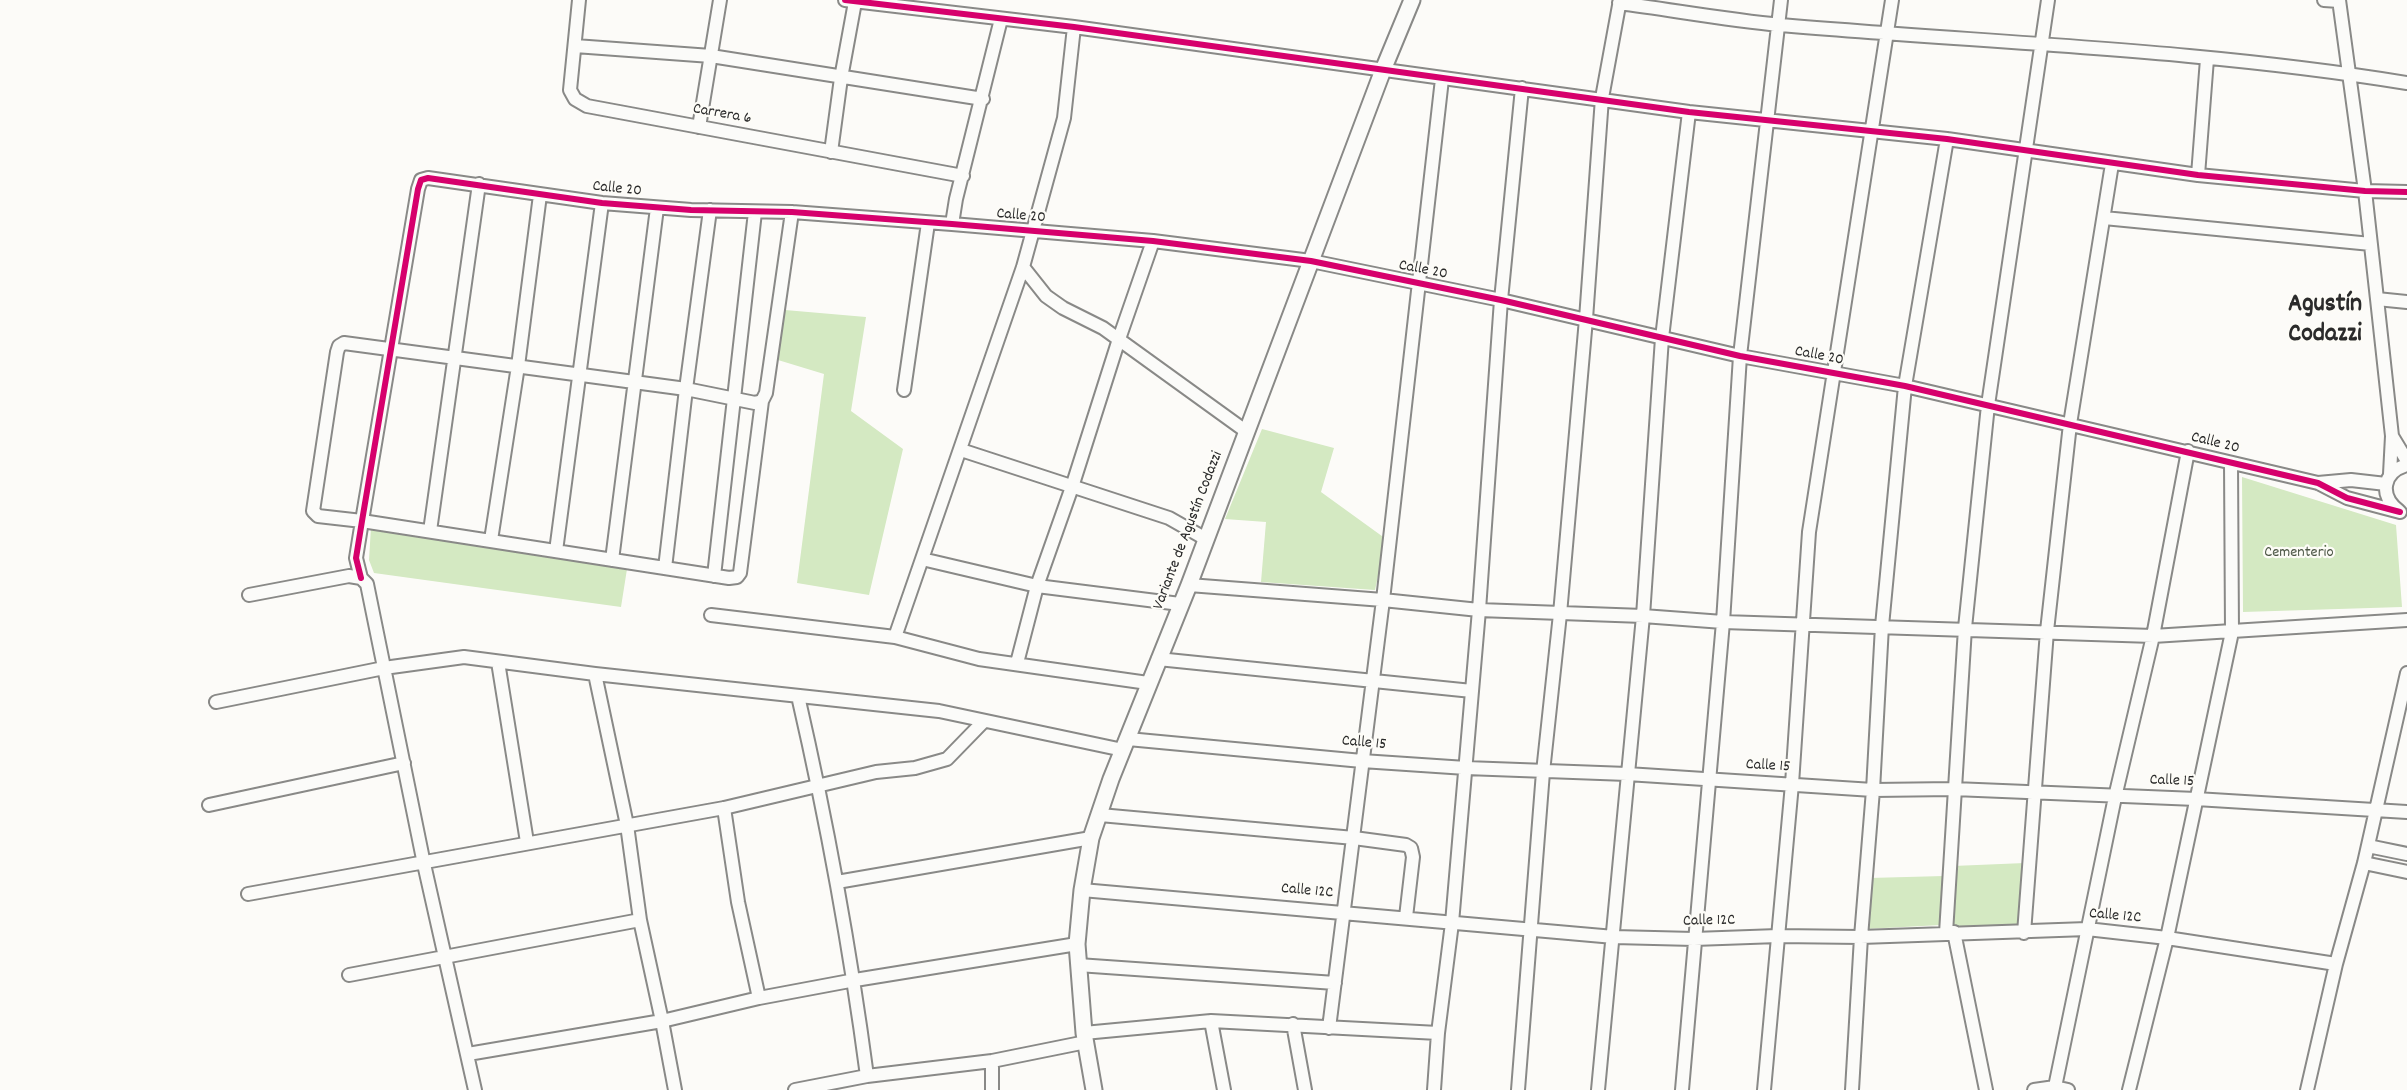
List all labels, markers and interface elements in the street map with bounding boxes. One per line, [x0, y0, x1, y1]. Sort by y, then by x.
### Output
street label: Carrera 6 [691, 100, 753, 130]
street label: Calle 20 [591, 178, 643, 202]
street label: Calle 20 [996, 205, 1046, 229]
street label: Calle 20 [1397, 257, 1449, 285]
district label: Agustín Codazzi [2288, 290, 2362, 352]
street label: Calle 20 [1793, 343, 1845, 371]
street label: Calle 20 [2189, 429, 2241, 459]
street label: Variante de Agustín Codazzi [1150, 449, 1228, 613]
park label: Cementerio [2264, 544, 2334, 564]
street label: Calle 15 [1341, 732, 1387, 756]
street label: Calle 15 [1745, 756, 1791, 778]
street label: Calle 15 [2149, 772, 2195, 792]
street label: Calle 12C [1280, 880, 1334, 904]
street label: Calle 12C [2088, 905, 2142, 929]
street label: Calle 12C [1683, 912, 1735, 932]

